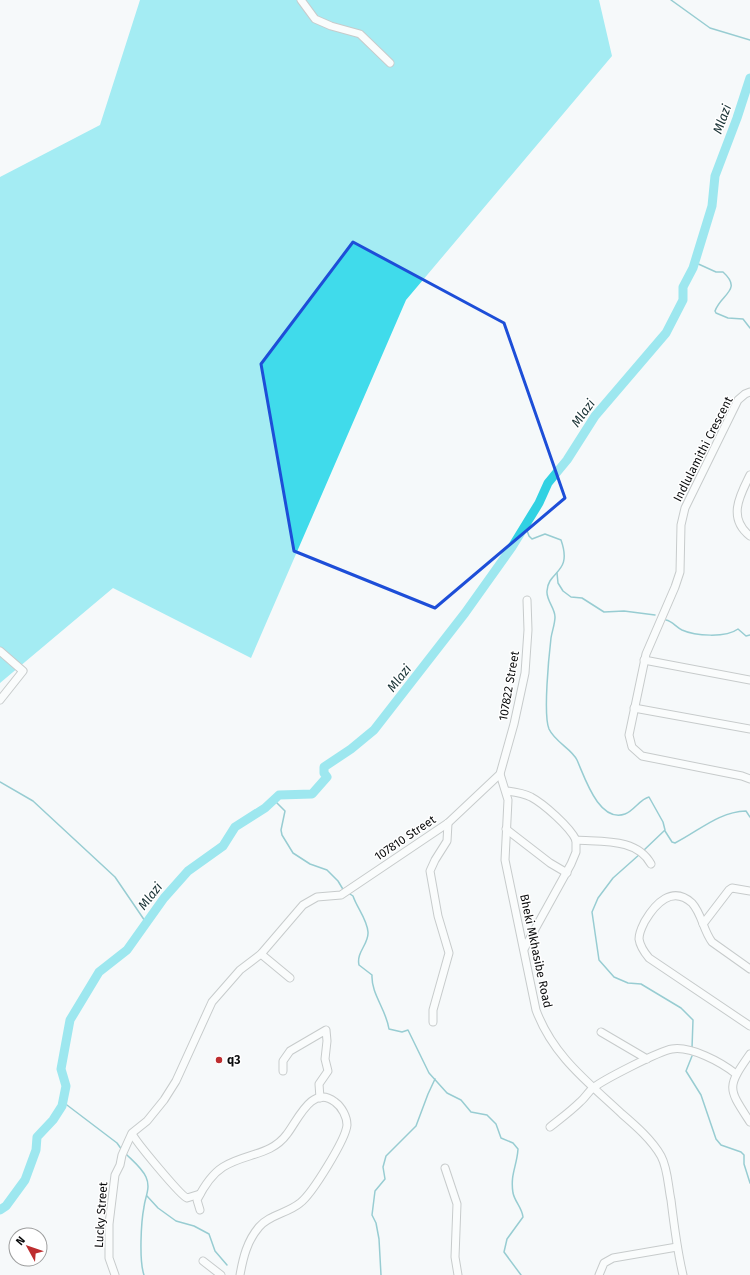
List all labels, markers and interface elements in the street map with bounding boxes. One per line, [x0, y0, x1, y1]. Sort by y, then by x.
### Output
water label: Mlazi [710, 102, 734, 136]
street label: Indlulamithi Crescent [670, 393, 736, 504]
water label: Mlazi [568, 396, 598, 430]
street label: 107822 Street [496, 649, 522, 722]
water label: Mlazi [384, 661, 414, 695]
street label: 107810 Street [372, 812, 439, 864]
water label: Mlazi [135, 879, 165, 913]
street label: Bheki Mkhasibe Road [517, 893, 555, 1009]
place label: q3 [227, 1053, 240, 1067]
marker: q3 [214, 1055, 224, 1065]
street label: Lucky Street [92, 1181, 110, 1249]
north arrow [8, 1227, 48, 1267]
text: N [13, 1234, 28, 1248]

